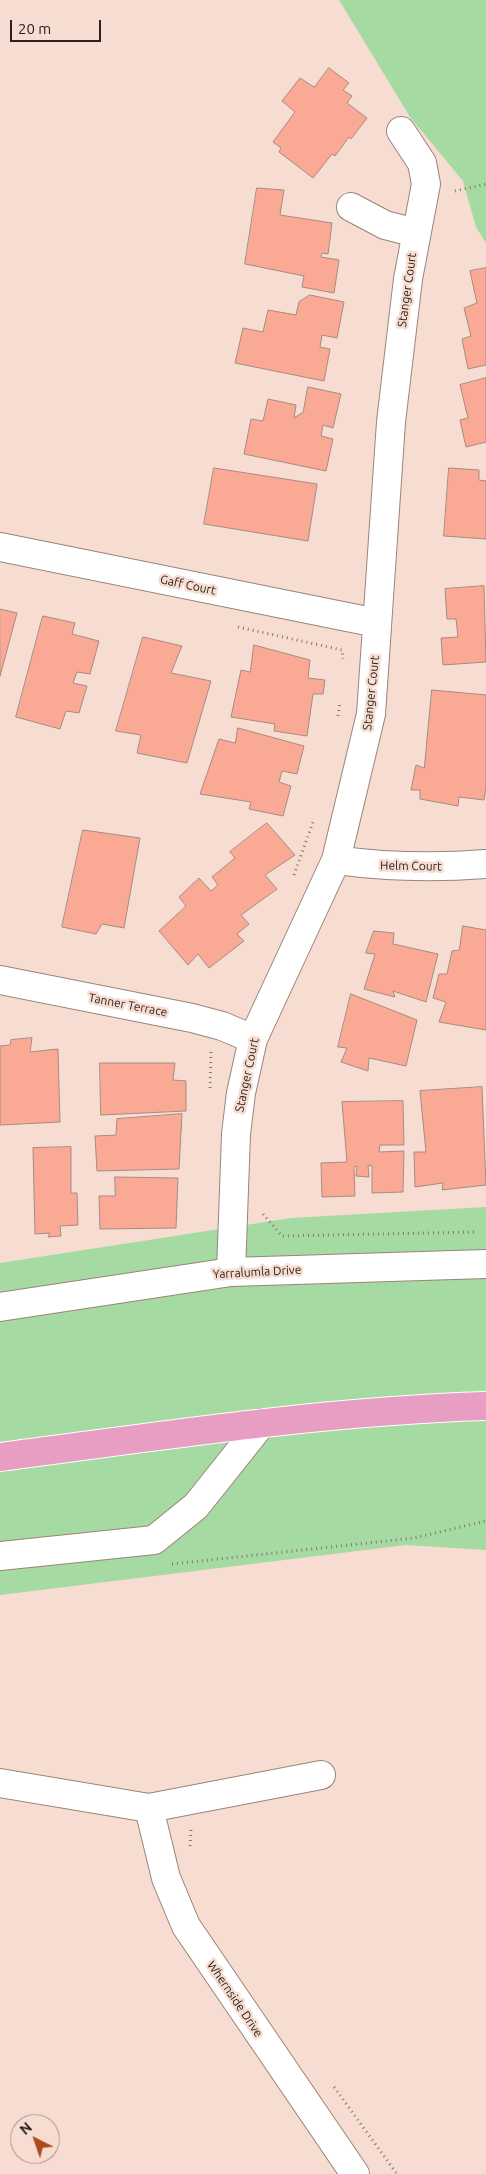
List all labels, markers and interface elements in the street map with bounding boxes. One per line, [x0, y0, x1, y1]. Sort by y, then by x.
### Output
scale bar [12, 10, 104, 42]
text: 20 m [18, 20, 51, 37]
street label: Stanger Court [395, 252, 419, 328]
street label: Gaff Court [159, 572, 217, 598]
street label: Stanger Court [360, 655, 382, 731]
street label: Helm Court [380, 858, 442, 874]
street label: Tanner Terrace [87, 990, 169, 1020]
street label: Stanger Court [232, 1037, 262, 1113]
street label: Yarralumla Drive [212, 1262, 302, 1282]
street label: Whernside Drive [204, 1958, 266, 2040]
north arrow [10, 2114, 60, 2164]
text: N [17, 2119, 35, 2138]

